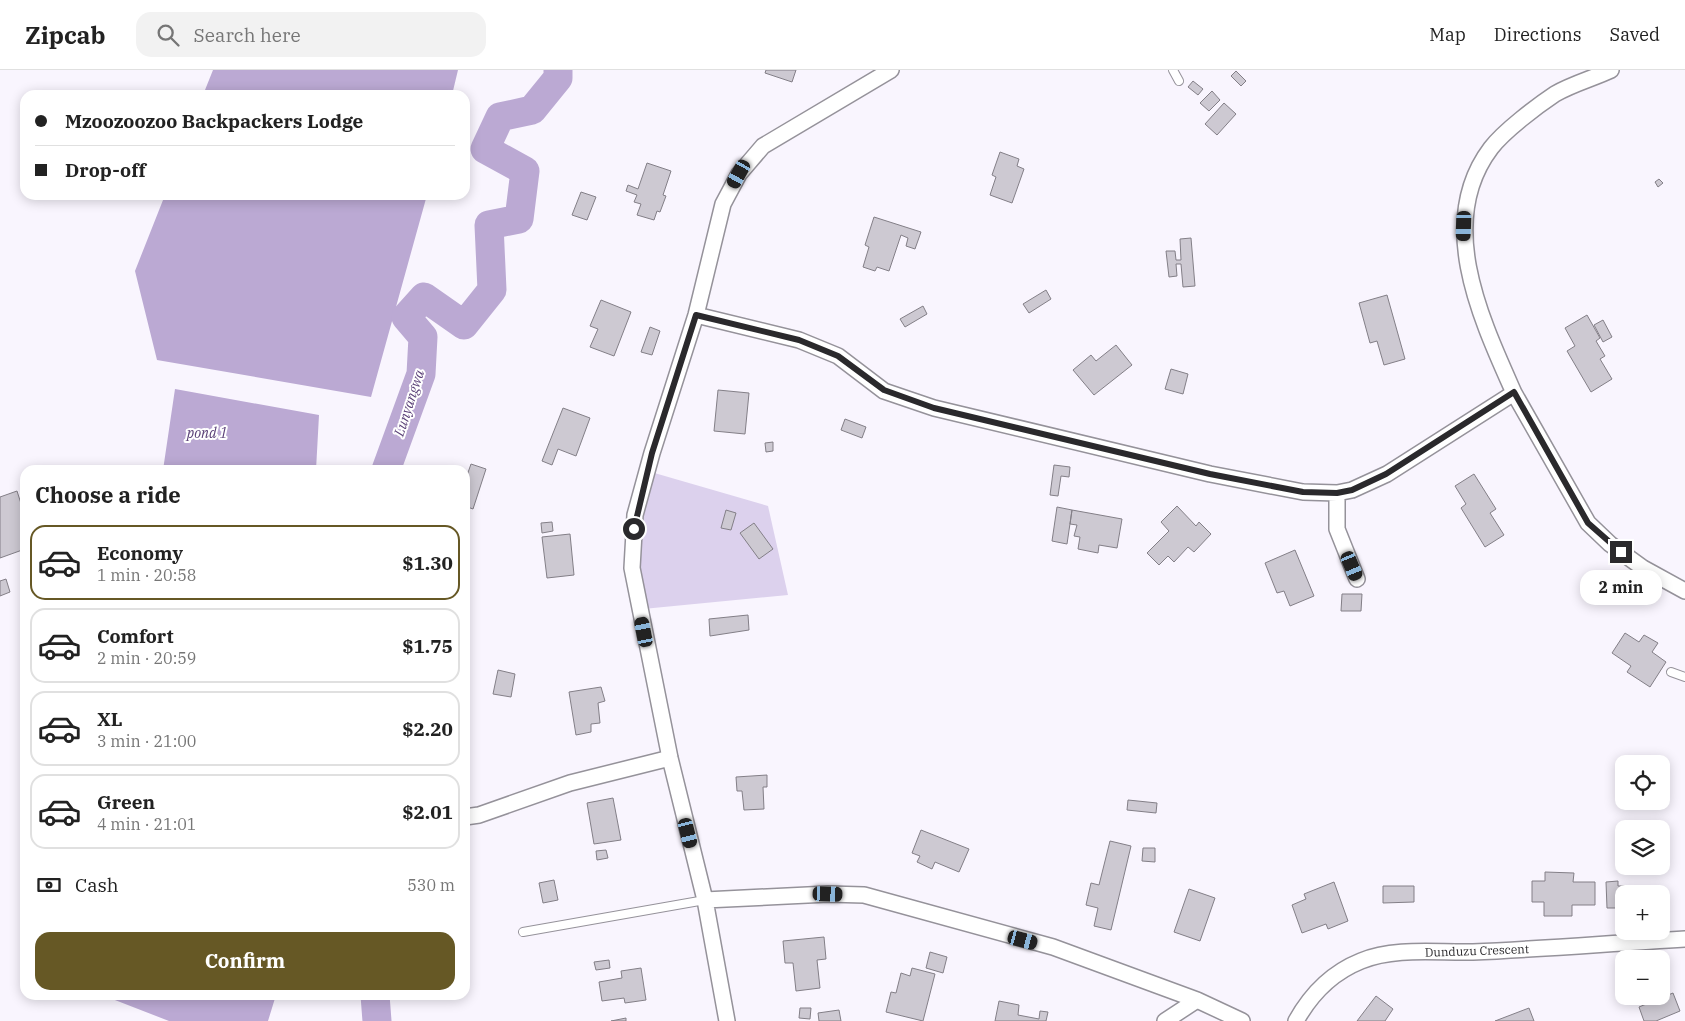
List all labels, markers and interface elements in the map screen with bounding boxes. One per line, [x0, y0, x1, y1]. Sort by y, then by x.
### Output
search box [136, 12, 486, 57]
text: Zipcab [25, 19, 106, 51]
icon: search [154, 21, 182, 49]
text: Search here [194, 23, 301, 47]
text: Map [1429, 23, 1466, 46]
text: Directions [1494, 23, 1582, 46]
text: Saved [1610, 23, 1660, 46]
text: Mzoozoozoo Backpackers Lodge [65, 109, 363, 133]
car [725, 157, 752, 191]
text: Drop-off [65, 158, 146, 182]
car [1455, 211, 1472, 241]
water label: Lunyangwa [389, 367, 428, 439]
water label: pond 1 [185, 424, 227, 442]
text: Choose a ride [35, 480, 181, 509]
route start [623, 518, 645, 540]
icon: car [37, 540, 82, 585]
text: Economy [97, 541, 183, 565]
route end [1610, 541, 1632, 563]
car [1339, 549, 1364, 583]
text: $1.30 [402, 551, 453, 575]
text: 1 min · 20:58 [97, 565, 196, 585]
callout: 2 min [1580, 570, 1662, 604]
text: 2 min [1599, 577, 1643, 597]
car [633, 616, 654, 648]
icon: car [37, 623, 82, 668]
text: Comfort [97, 624, 174, 648]
text: $1.75 [402, 634, 453, 658]
text: 2 min · 20:59 [97, 648, 196, 668]
icon: car [37, 706, 82, 751]
text: XL [97, 707, 123, 731]
text: $2.20 [402, 717, 453, 741]
text: 3 min · 21:00 [97, 731, 196, 751]
map controls [1615, 755, 1670, 1005]
button: locate [1615, 755, 1670, 810]
icon: car [37, 789, 82, 834]
text: Green [97, 790, 155, 814]
text: $2.01 [402, 800, 453, 824]
text: 4 min · 21:01 [97, 814, 196, 834]
car [677, 817, 698, 849]
button: layers [1615, 820, 1670, 875]
icon: cash [35, 871, 63, 899]
text: Cash [75, 873, 119, 897]
text: 530 m [407, 875, 455, 895]
button: + [1615, 885, 1670, 940]
car [812, 886, 843, 902]
car [1006, 929, 1039, 951]
button: Confirm [35, 932, 455, 990]
street label: Dunduzu Crescent [1425, 941, 1529, 960]
button: − [1615, 950, 1670, 1005]

